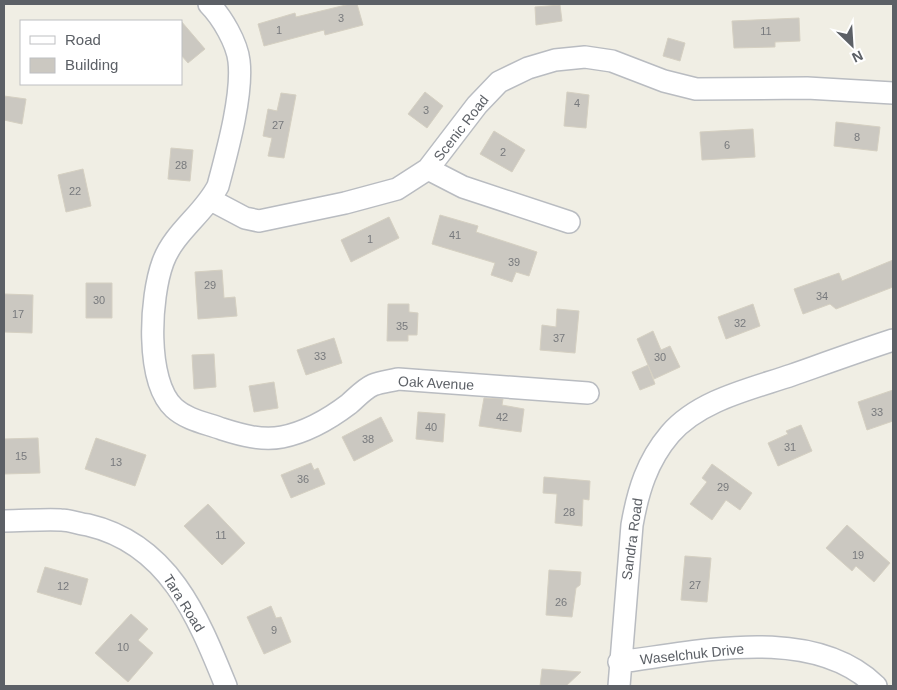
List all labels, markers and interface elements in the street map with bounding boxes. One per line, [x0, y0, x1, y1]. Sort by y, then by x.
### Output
house number: 3 [338, 12, 344, 24]
legend [20, 20, 182, 85]
north arrow [827, 20, 877, 70]
house number: 1 [276, 24, 282, 36]
house number: 11 [760, 25, 772, 37]
text: Road [65, 31, 101, 48]
text: N [850, 47, 865, 66]
text: Building [65, 56, 118, 73]
street label: Scenic Road [430, 92, 492, 164]
house number: 4 [574, 97, 580, 109]
house number: 3 [423, 104, 429, 116]
house number: 27 [272, 119, 284, 131]
house number: 8 [854, 131, 860, 143]
house number: 6 [724, 139, 730, 151]
house number: 2 [500, 146, 506, 158]
house number: 28 [175, 159, 187, 171]
house number: 22 [69, 185, 81, 197]
house number: 41 [449, 229, 461, 241]
house number: 1 [367, 233, 373, 245]
house number: 39 [508, 256, 520, 268]
house number: 29 [204, 279, 216, 291]
house number: 34 [816, 290, 828, 302]
house number: 30 [93, 294, 105, 306]
house number: 17 [12, 308, 24, 320]
house number: 32 [734, 317, 746, 329]
house number: 35 [396, 320, 408, 332]
house number: 37 [553, 332, 565, 344]
house number: 33 [314, 350, 326, 362]
house number: 30 [654, 351, 666, 363]
street label: Oak Avenue [398, 373, 475, 393]
house number: 33 [871, 406, 883, 418]
house number: 42 [496, 411, 508, 423]
house number: 40 [425, 421, 437, 433]
house number: 38 [362, 433, 374, 445]
house number: 31 [784, 441, 796, 453]
house number: 15 [15, 450, 27, 462]
house number: 13 [110, 456, 122, 468]
house number: 36 [297, 473, 309, 485]
house number: 29 [717, 481, 729, 493]
street label: Sandra Road [618, 497, 646, 581]
house number: 28 [563, 506, 575, 518]
house number: 11 [215, 529, 227, 541]
house number: 19 [852, 549, 864, 561]
street label: Tara Road [160, 571, 208, 635]
house number: 27 [689, 579, 701, 591]
house number: 12 [57, 580, 69, 592]
house number: 26 [555, 596, 567, 608]
house number: 9 [271, 624, 277, 636]
house number: 10 [117, 641, 129, 653]
street label: Waselchuk Drive [639, 641, 745, 667]

